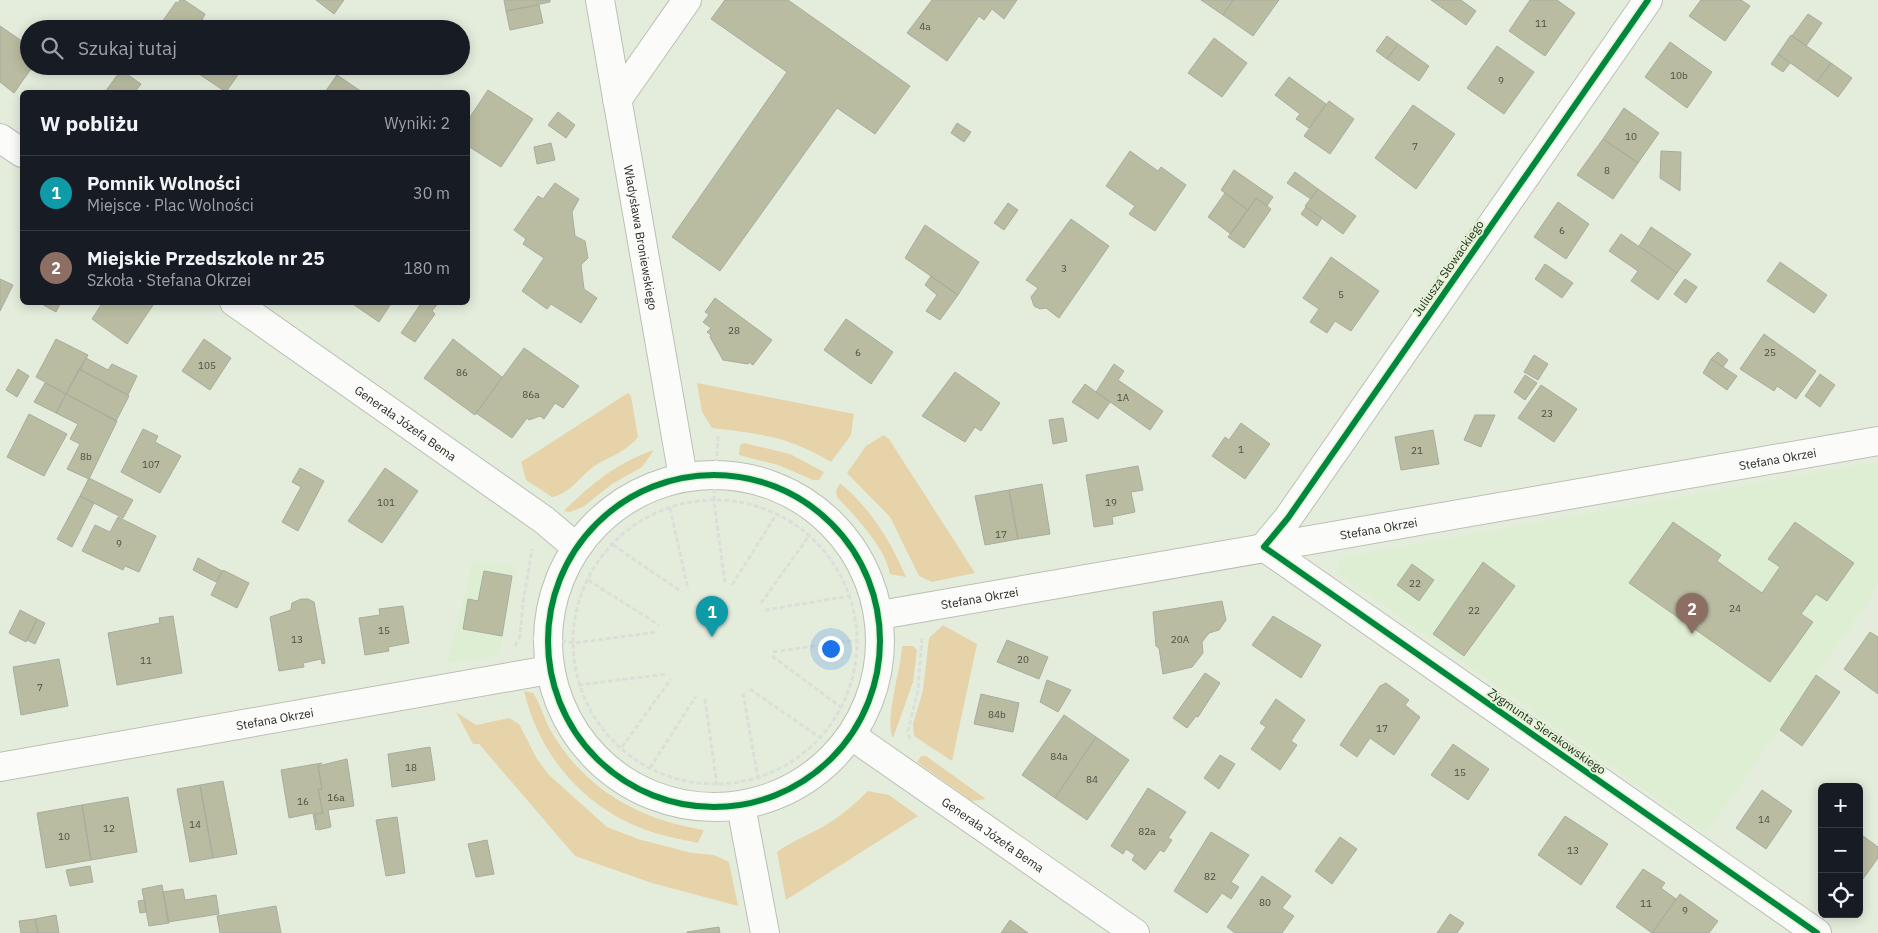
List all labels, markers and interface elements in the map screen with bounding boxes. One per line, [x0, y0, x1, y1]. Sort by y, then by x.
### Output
house number: 11 [1535, 17, 1547, 30]
search box [20, 20, 470, 75]
house number: 4a [919, 20, 931, 33]
icon: search [38, 34, 66, 62]
text: Szukaj tutaj [78, 36, 177, 60]
house number: 10b [1670, 69, 1688, 82]
house number: 9 [1498, 74, 1504, 87]
text: W pobliżu [40, 109, 139, 137]
text: Wyniki: 2 [384, 113, 450, 133]
house number: 10 [1625, 130, 1637, 143]
house number: 7 [1412, 140, 1418, 153]
street label: Władysława Broniewskiego [621, 164, 661, 311]
house number: 8 [1604, 164, 1610, 177]
text: Pomnik Wolności [87, 171, 240, 195]
text: 1 [51, 183, 61, 203]
text: 30 m [413, 183, 450, 203]
text: Miejsce · Plac Wolności [87, 195, 254, 215]
street label: Juliusza Słowackiego [1409, 217, 1487, 319]
house number: 6 [1559, 224, 1565, 237]
text: Miejskie Przedszkole nr 25 [87, 246, 325, 270]
text: 2 [51, 258, 61, 278]
text: 180 m [403, 258, 450, 278]
house number: 3 [1061, 262, 1067, 275]
text: Szkoła · Stefana Okrzei [87, 270, 251, 290]
house number: 5 [1338, 288, 1344, 301]
house number: 28 [728, 324, 740, 337]
house number: 6 [855, 346, 861, 359]
house number: 25 [1764, 346, 1776, 359]
house number: 105 [198, 359, 216, 372]
house number: 86 [456, 366, 468, 379]
street label: Generała Józefa Bema [352, 382, 460, 464]
house number: 86a [522, 388, 540, 401]
house number: 1A [1117, 391, 1130, 404]
house number: 23 [1541, 407, 1553, 420]
house number: 1 [1238, 443, 1244, 456]
house number: 21 [1411, 444, 1423, 457]
street label: Stefana Okrzei [1738, 444, 1817, 473]
house number: 8b [80, 450, 92, 463]
house number: 107 [142, 458, 160, 471]
house number: 101 [377, 496, 395, 509]
house number: 19 [1105, 496, 1117, 509]
street label: Stefana Okrzei [1339, 514, 1418, 542]
house number: 17 [995, 528, 1007, 541]
house number: 9 [116, 537, 122, 550]
house number: 22 [1409, 577, 1421, 590]
street label: Stefana Okrzei [940, 584, 1019, 612]
pin: 2 [1676, 593, 1708, 634]
pin: 1 [696, 596, 728, 637]
house number: 24 [1729, 602, 1741, 615]
house number: 22 [1468, 604, 1480, 617]
house number: 15 [378, 624, 390, 637]
house number: 13 [291, 633, 303, 646]
house number: 20A [1171, 633, 1190, 646]
your location [818, 636, 844, 662]
house number: 20 [1017, 653, 1029, 666]
house number: 11 [140, 654, 152, 667]
house number: 7 [37, 681, 43, 694]
street label: Zygmunta Sierakowskiego [1485, 685, 1609, 778]
street label: Stefana Okrzei [235, 704, 315, 733]
house number: 84b [988, 708, 1006, 721]
house number: 17 [1376, 722, 1388, 735]
house number: 84a [1050, 750, 1068, 763]
house number: 18 [405, 761, 417, 774]
house number: 15 [1454, 766, 1466, 779]
house number: 84 [1086, 773, 1098, 786]
map controls [1818, 783, 1863, 918]
button: + [1818, 783, 1863, 828]
house number: 16a [327, 791, 345, 804]
street label: Generała Józefa Bema [939, 794, 1048, 875]
house number: 16 [297, 795, 309, 808]
house number: 14 [1758, 813, 1770, 826]
house number: 14 [189, 818, 201, 831]
house number: 12 [103, 822, 115, 835]
house number: 82a [1138, 825, 1156, 838]
button: − [1818, 828, 1863, 873]
house number: 10 [58, 830, 70, 843]
house number: 13 [1567, 844, 1579, 857]
house number: 82 [1204, 870, 1216, 883]
button: locate [1818, 873, 1863, 918]
house number: 80 [1259, 896, 1271, 909]
house number: 11 [1640, 897, 1652, 910]
house number: 9 [1682, 904, 1688, 917]

